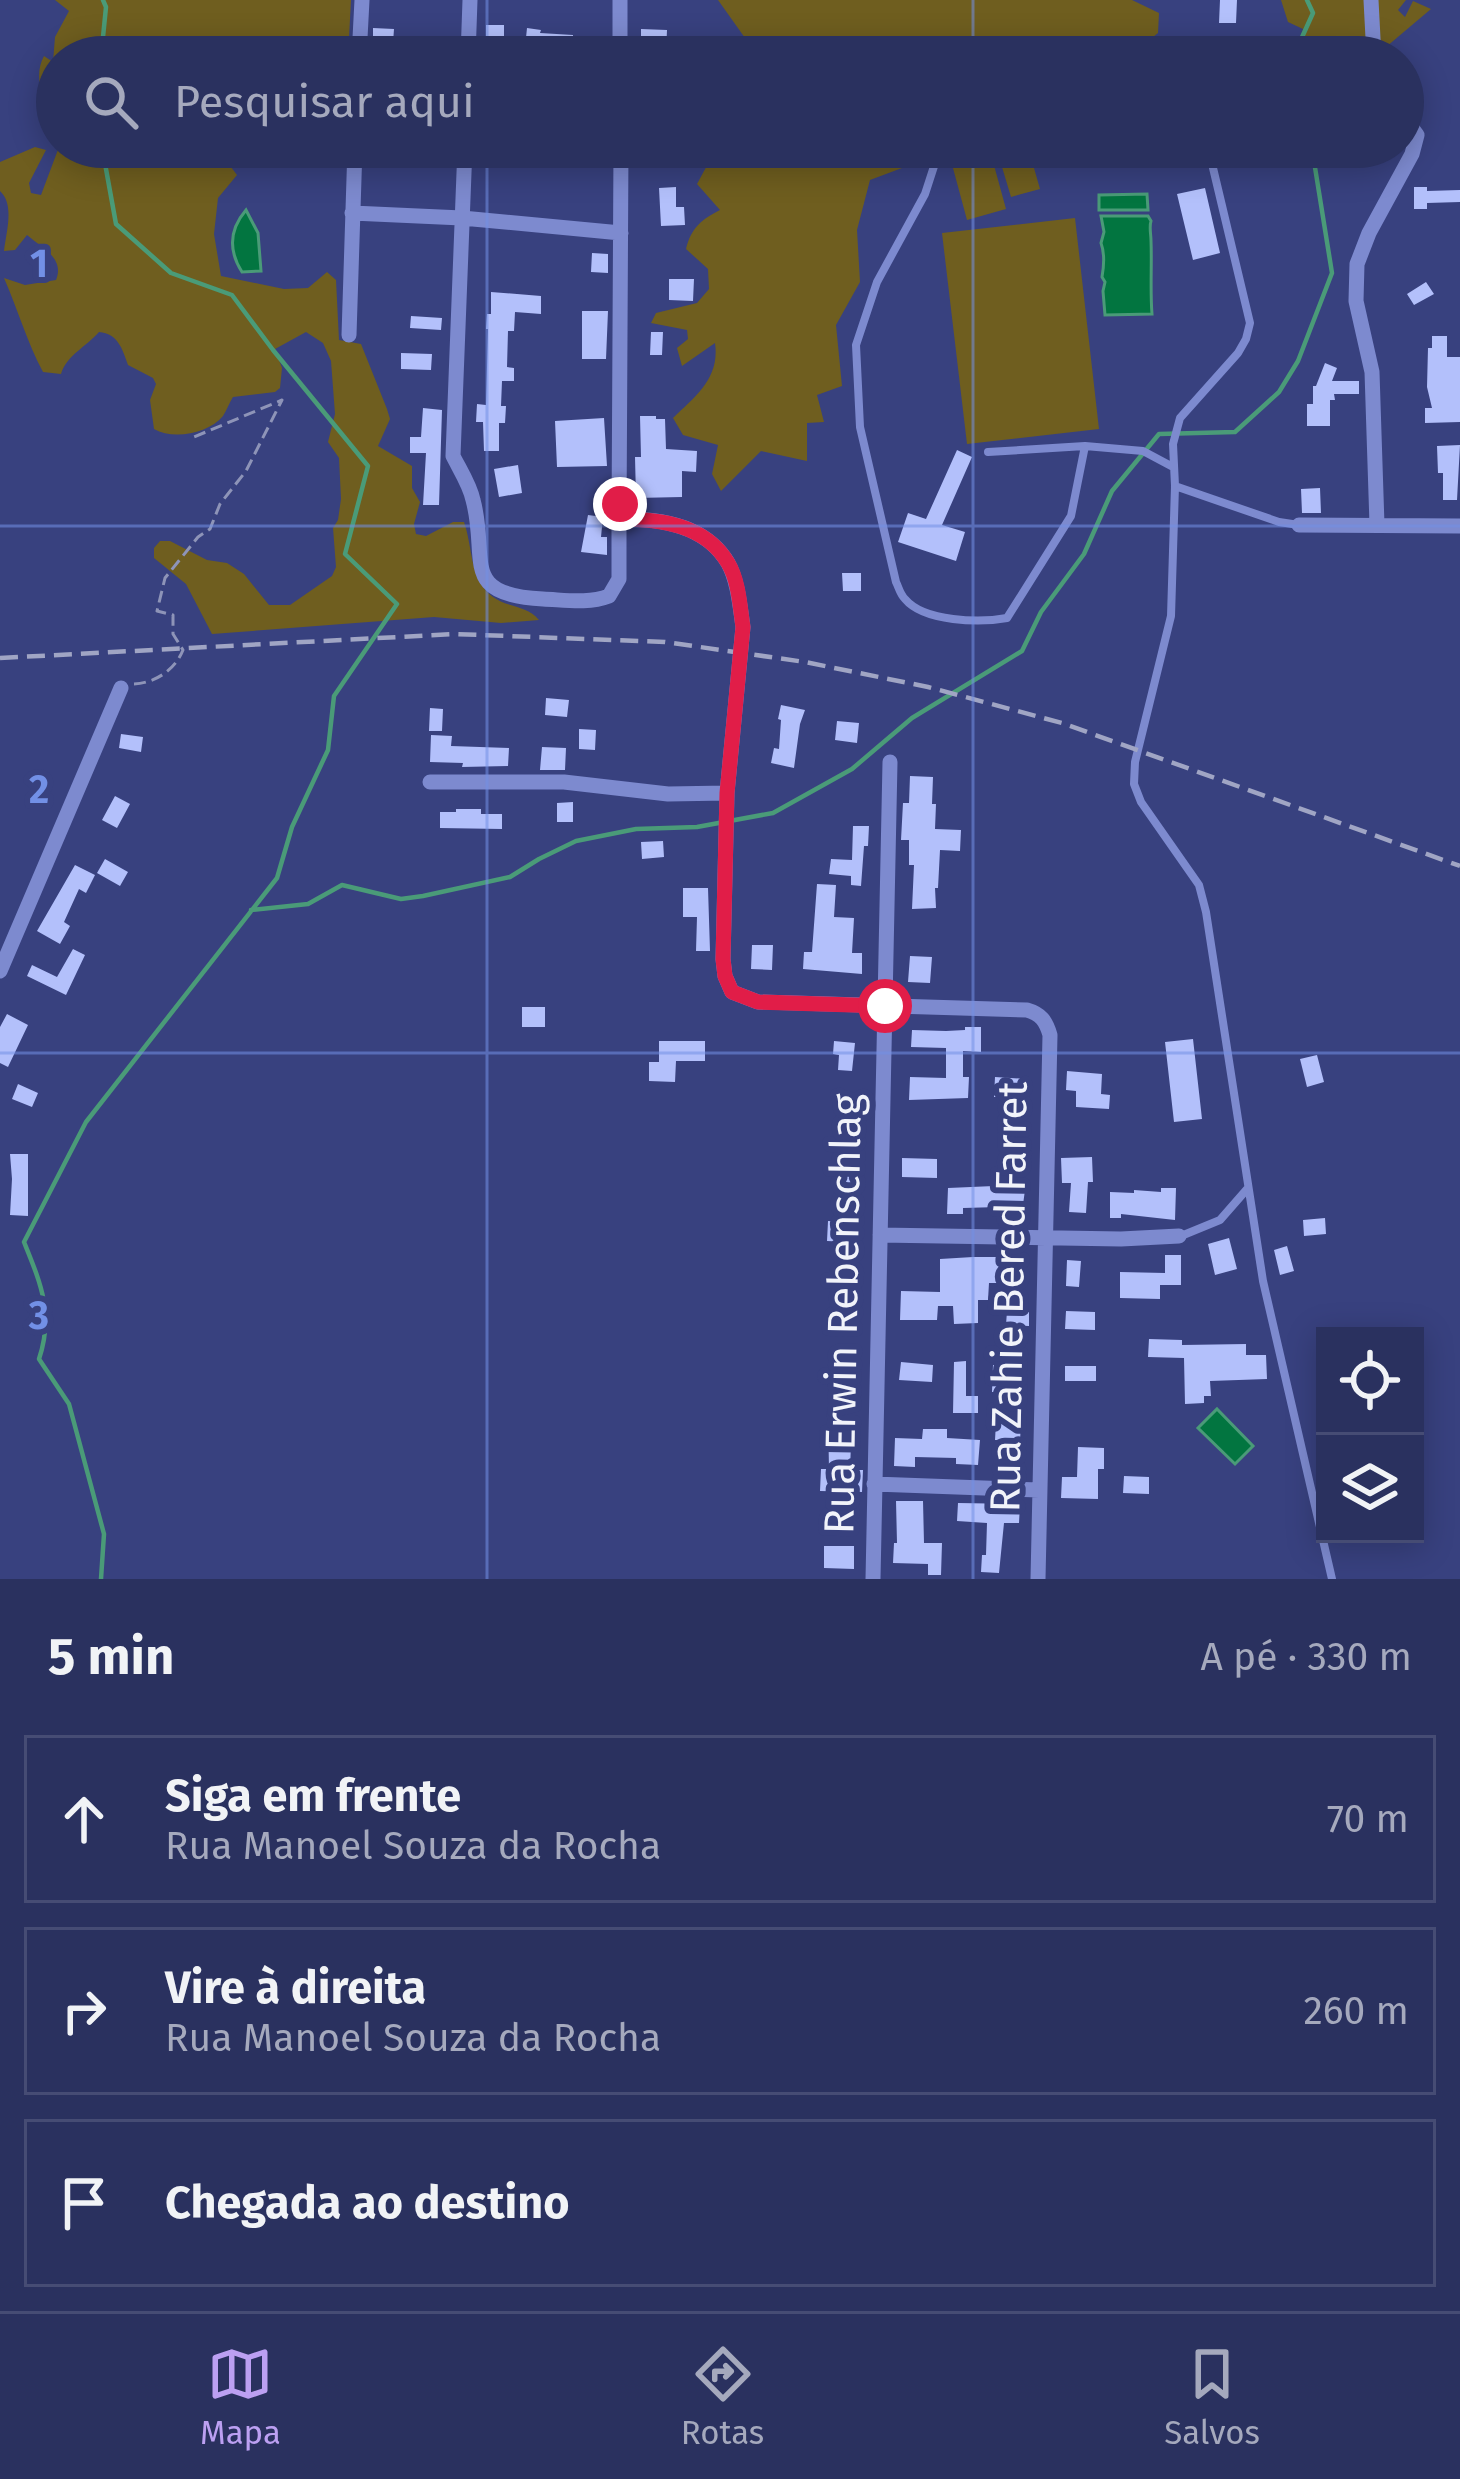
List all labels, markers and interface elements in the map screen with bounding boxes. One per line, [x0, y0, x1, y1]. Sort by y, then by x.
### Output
search box [36, 36, 1424, 168]
icon: search [78, 69, 144, 135]
text: Pesquisar aqui [174, 75, 475, 129]
text: 1 [30, 241, 48, 287]
route end [593, 477, 647, 531]
text: 2 [29, 767, 49, 813]
route start [858, 979, 912, 1033]
street label: Rua Zahie Bered Farret [980, 1080, 1038, 1513]
street label: Rua Erwin Rebenschlag [814, 1093, 872, 1535]
text: 3 [28, 1293, 49, 1339]
map controls [1316, 1327, 1424, 1543]
button: locate [1316, 1327, 1424, 1435]
button: layers [1316, 1435, 1424, 1543]
text: 5 min [48, 1626, 174, 1688]
text: A pé · 330 m [1200, 1634, 1412, 1680]
text: Siga em frente [165, 1769, 461, 1823]
icon: ahead [51, 1786, 117, 1852]
text: 70 m [1327, 1796, 1409, 1842]
text: Rua Manoel Souza da Rocha [165, 1823, 661, 1869]
text: Vire à direita [165, 1961, 426, 2015]
icon: right [51, 1978, 117, 2044]
text: 260 m [1303, 1988, 1409, 2034]
text: Rua Manoel Souza da Rocha [165, 2015, 661, 2061]
icon: arrive [51, 2170, 117, 2236]
text: Chegada ao destino [165, 2176, 569, 2230]
tab: Mapa [200, 2341, 281, 2453]
tab: Rotas [681, 2341, 764, 2453]
tab: Salvos [1164, 2341, 1260, 2453]

